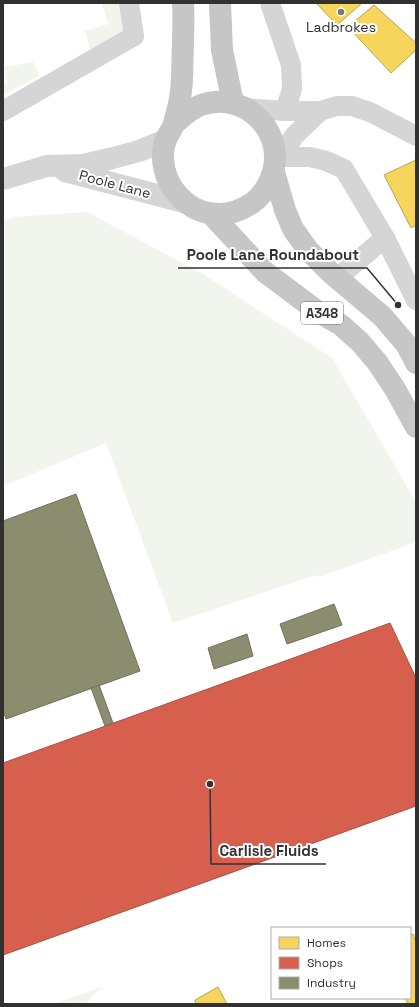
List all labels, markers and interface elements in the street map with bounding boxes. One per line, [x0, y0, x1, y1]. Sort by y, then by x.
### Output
marker: Ladbrokes [336, 7, 346, 17]
place label: Ladbrokes [306, 18, 376, 36]
street label: Poole Lane [77, 166, 153, 202]
callout: Poole Lane Roundabout [178, 241, 367, 268]
text: Poole Lane Roundabout [187, 245, 359, 264]
road number: A348 [301, 302, 343, 324]
callout: Carlisle Fluids [211, 837, 326, 864]
text: Carlisle Fluids [219, 841, 319, 860]
legend [271, 927, 411, 999]
text: Homes [307, 935, 346, 951]
text: Shops [307, 955, 343, 971]
text: Industry [307, 975, 356, 991]

